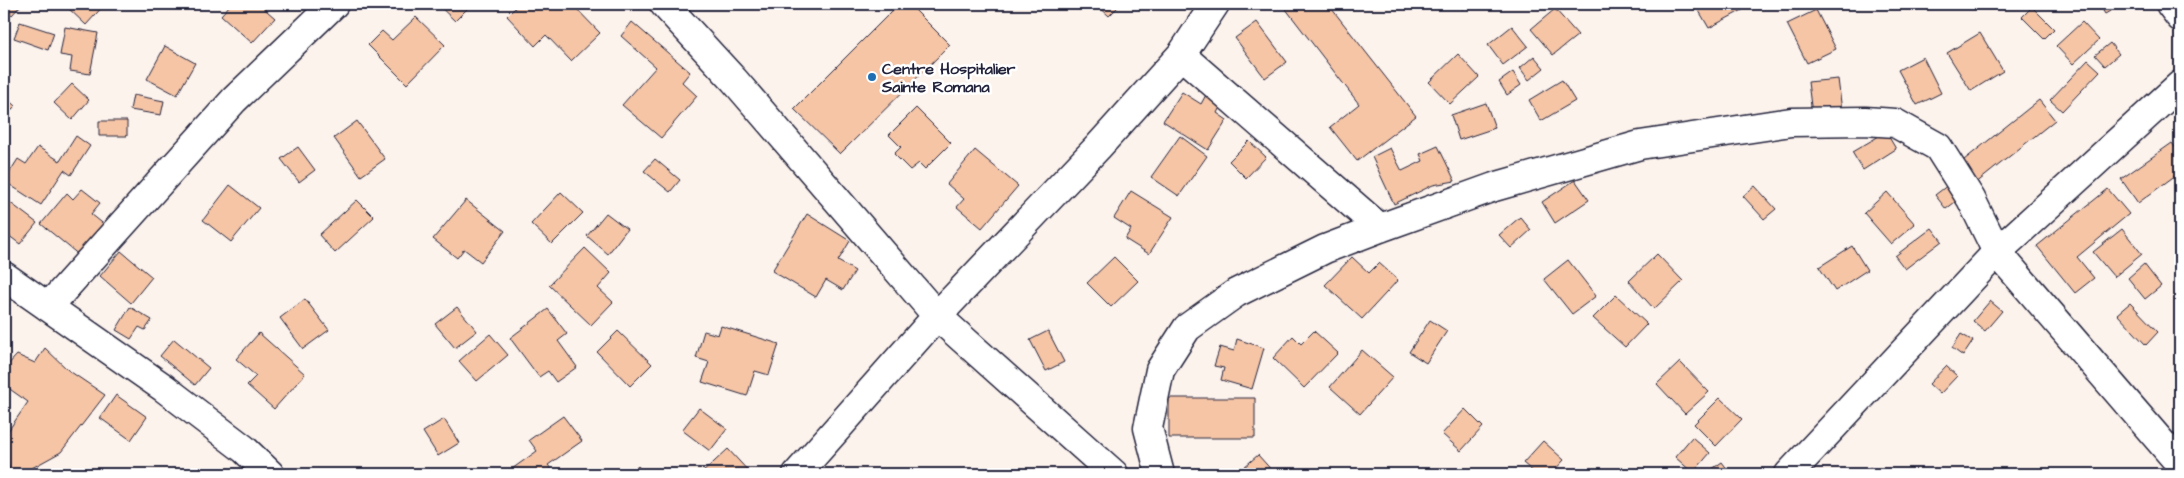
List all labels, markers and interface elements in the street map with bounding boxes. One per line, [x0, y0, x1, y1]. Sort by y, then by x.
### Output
place label: Centre Hospitalier Sainte Romana [881, 58, 1016, 98]
marker: Centre Hospitalier Sainte Romana [866, 71, 878, 83]

